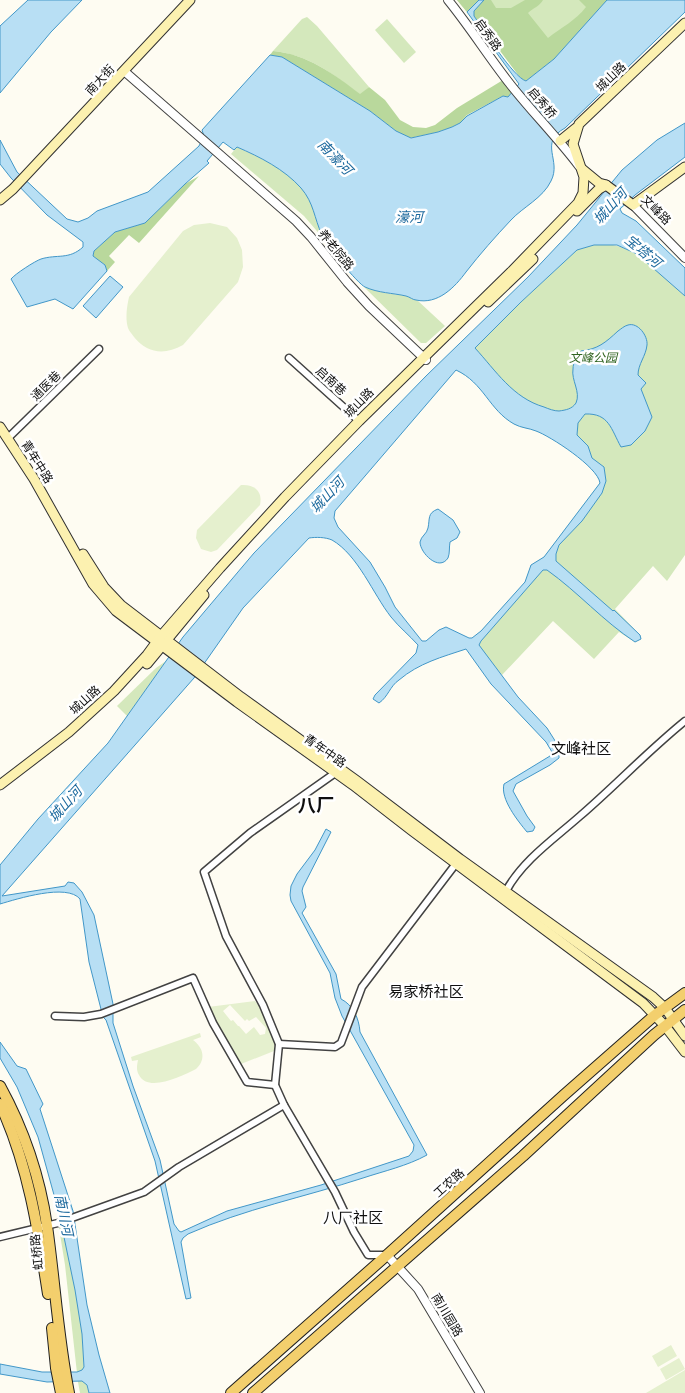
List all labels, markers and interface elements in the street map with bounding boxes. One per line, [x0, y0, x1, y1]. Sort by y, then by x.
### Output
street label: 启秀路 [472, 16, 505, 54]
street label: 城山路 [592, 59, 629, 95]
street label: 南大街 [82, 61, 117, 98]
street label: 启秀桥 [525, 84, 560, 121]
water label: 南濠河 [314, 136, 358, 181]
water label: 城山河 [589, 182, 633, 228]
street label: 文峰路 [638, 192, 674, 228]
water label: 濠河 [395, 208, 426, 226]
street label: 养老院路 [315, 226, 357, 273]
water label: 宝塔河 [621, 231, 667, 273]
park label: 文峰公园 [569, 350, 619, 365]
street label: 启南巷 [313, 363, 350, 398]
street label: 通医巷 [28, 368, 64, 404]
street label: 城山路 [341, 385, 377, 421]
street label: 青年中路 [18, 437, 57, 486]
water label: 城山河 [306, 471, 350, 516]
street label: 城山路 [66, 682, 103, 717]
street label: 青年中路 [301, 731, 349, 771]
district label: 文峰社区 [551, 739, 611, 758]
water label: 城山河 [44, 780, 88, 826]
district label: 八厂 [298, 794, 334, 817]
district label: 易家桥社区 [388, 982, 464, 1001]
street label: 工农路 [430, 1165, 467, 1200]
water label: 南川河 [51, 1193, 78, 1240]
district label: 八厂社区 [323, 1208, 383, 1227]
street label: 虹桥路 [27, 1233, 46, 1271]
street label: 南川园路 [429, 1290, 466, 1339]

